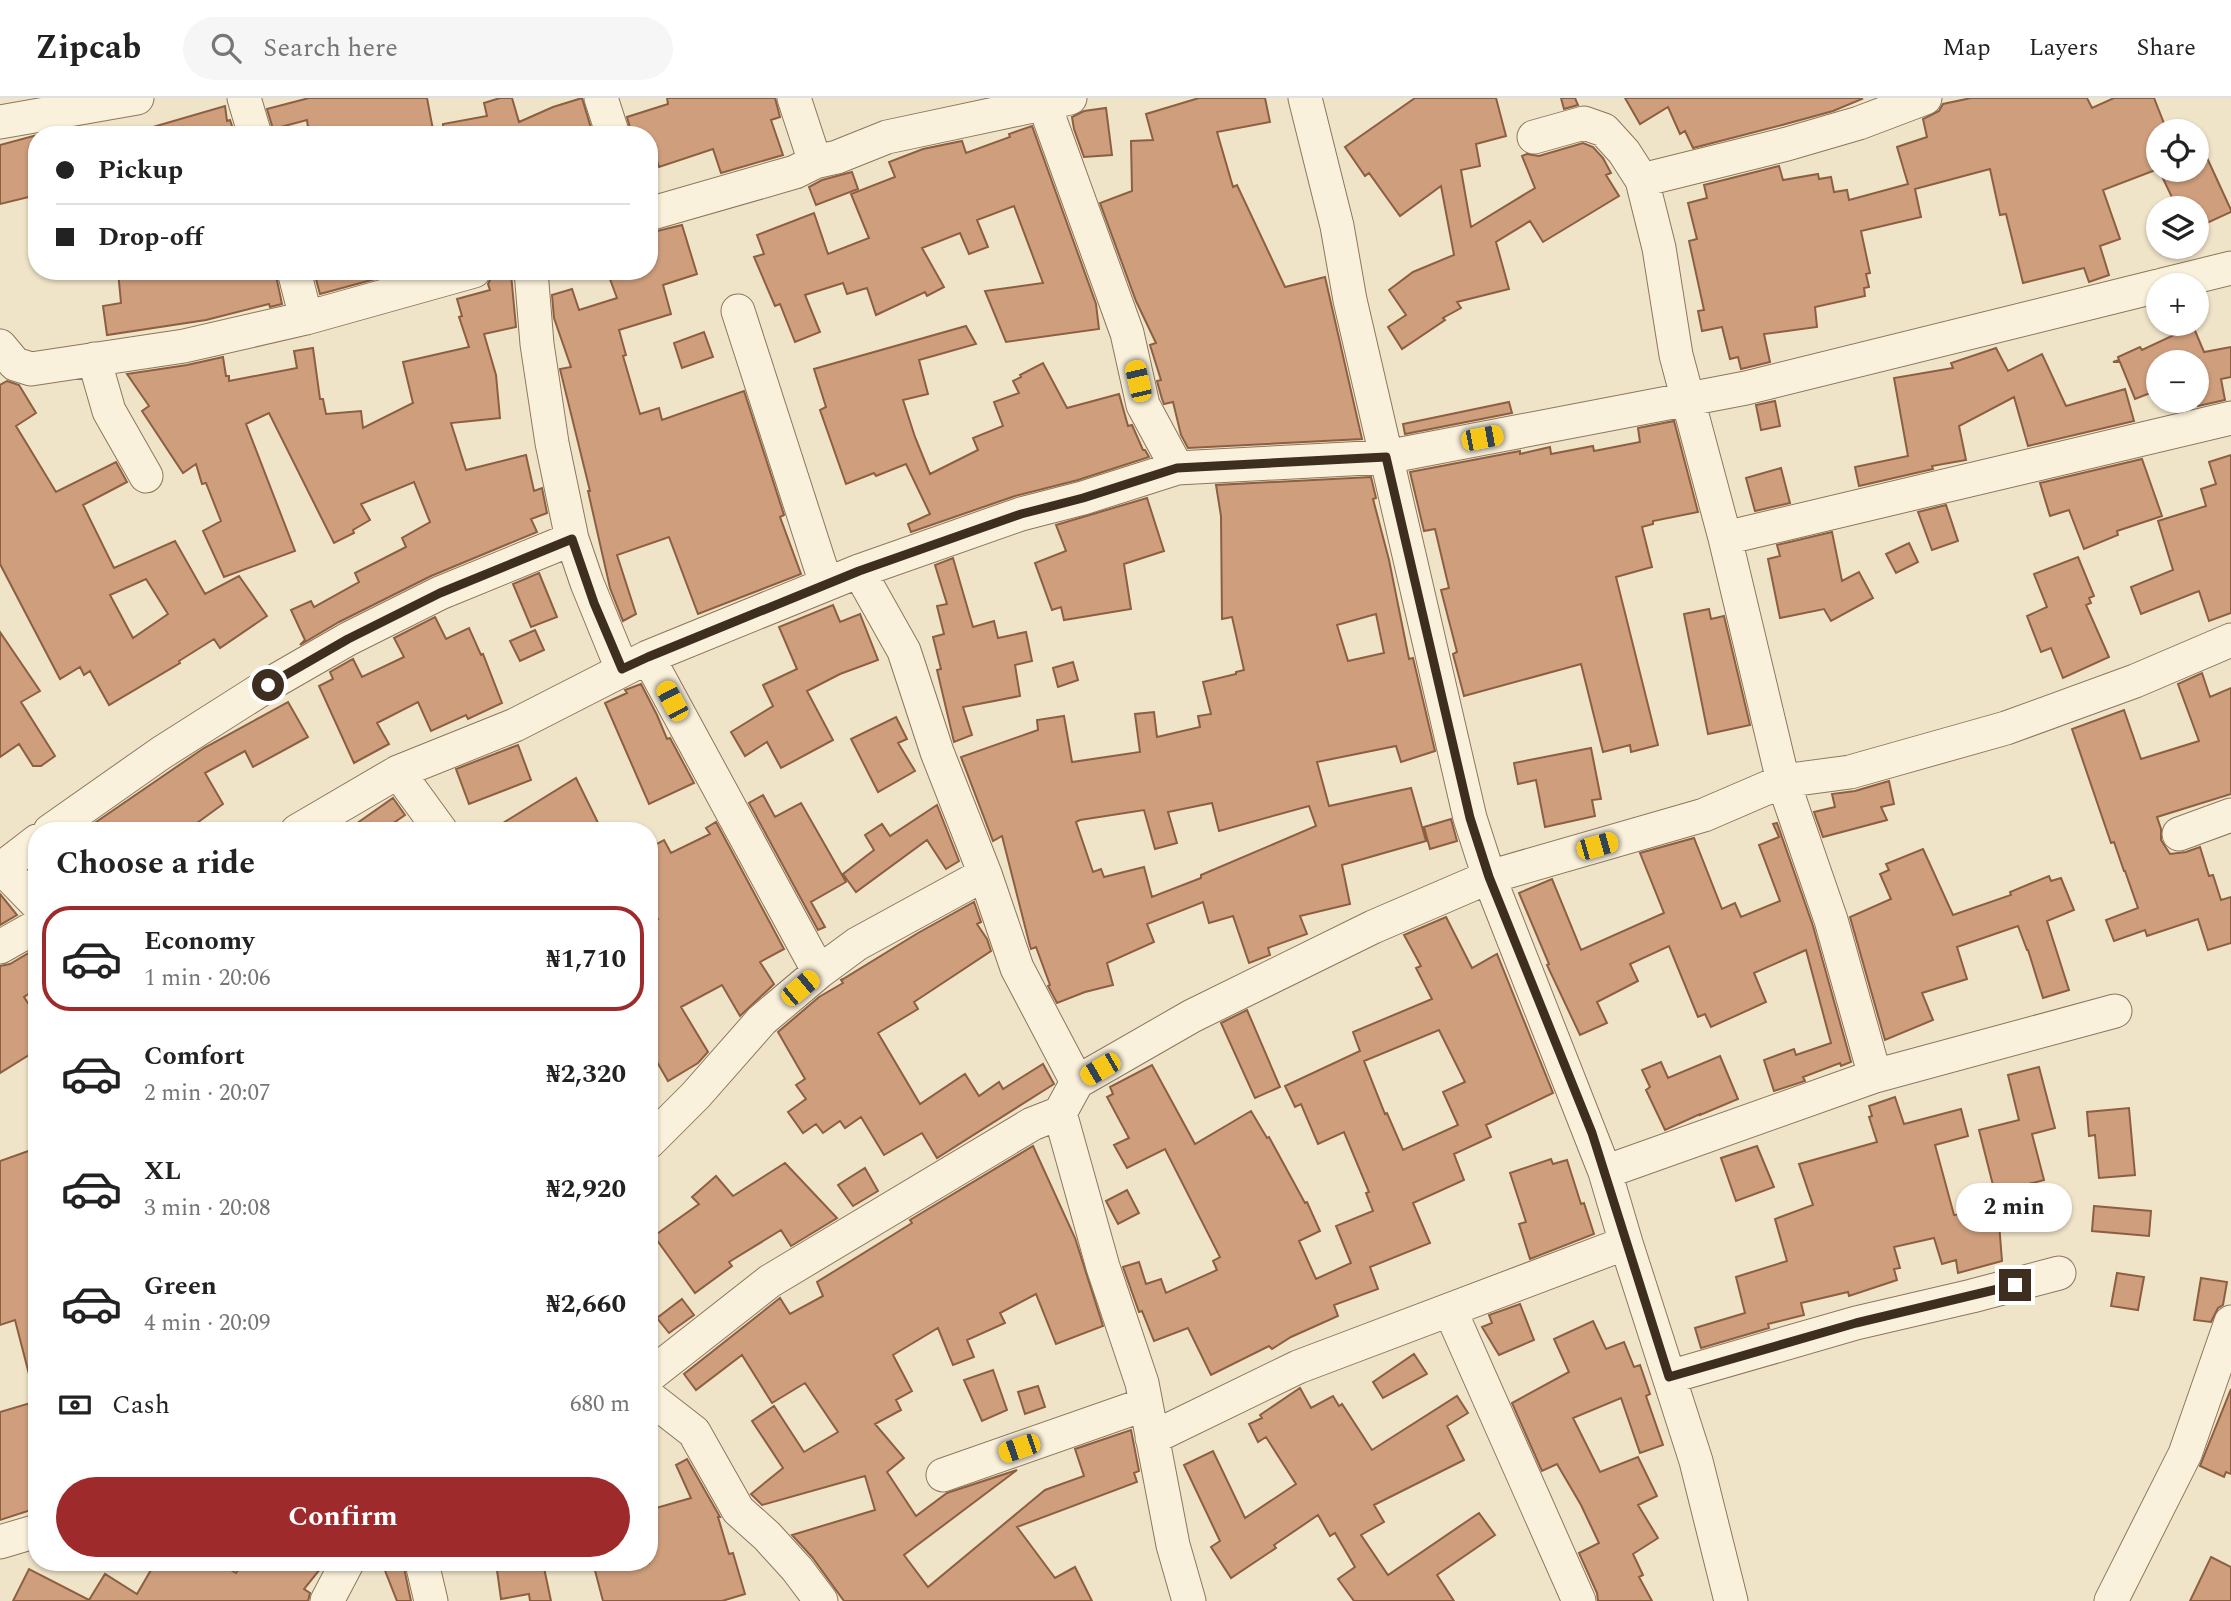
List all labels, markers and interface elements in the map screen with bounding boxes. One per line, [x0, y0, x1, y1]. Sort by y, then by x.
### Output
search box [183, 17, 673, 80]
text: Zipcab [35, 23, 141, 73]
text: Search here [263, 28, 398, 68]
icon: search [207, 29, 245, 67]
text: Map [1942, 30, 1991, 66]
text: Layers [2029, 30, 2099, 66]
text: Share [2137, 30, 2196, 66]
map controls [2146, 119, 2209, 413]
button: locate [2146, 119, 2209, 182]
text: Pickup [98, 150, 183, 190]
button: layers [2146, 196, 2209, 259]
text: Drop-off [98, 217, 203, 257]
button: + [2146, 273, 2209, 336]
button: − [2146, 350, 2209, 413]
car [1124, 358, 1153, 404]
car [1460, 424, 1505, 452]
route start [252, 669, 284, 701]
car [653, 678, 692, 724]
car [1574, 830, 1621, 862]
text: Choose a ride [56, 839, 255, 888]
text: Economy [144, 921, 254, 961]
icon: car [60, 927, 123, 990]
text: ₦1,710 [546, 939, 626, 979]
text: 1 min · 20:06 [144, 961, 271, 996]
car [778, 966, 823, 1010]
text: Comfort [144, 1036, 245, 1076]
icon: car [60, 1042, 123, 1105]
car [1077, 1049, 1124, 1089]
text: ₦2,320 [546, 1054, 626, 1094]
text: 2 min · 20:07 [144, 1076, 271, 1111]
text: XL [144, 1151, 181, 1191]
icon: car [60, 1157, 123, 1220]
text: ₦2,920 [546, 1169, 626, 1209]
callout: 2 min [1957, 1184, 2073, 1232]
text: 2 min [1983, 1190, 2045, 1225]
text: 3 min · 20:08 [144, 1191, 271, 1226]
text: Green [144, 1266, 217, 1306]
route end [1999, 1269, 2031, 1301]
icon: car [60, 1272, 123, 1335]
text: ₦2,660 [546, 1284, 626, 1324]
text: 4 min · 20:09 [144, 1306, 271, 1341]
text: Cash [112, 1385, 170, 1425]
icon: cash [56, 1386, 94, 1424]
text: 680 m [570, 1387, 630, 1422]
car [996, 1431, 1043, 1465]
button: Confirm [56, 1477, 630, 1557]

